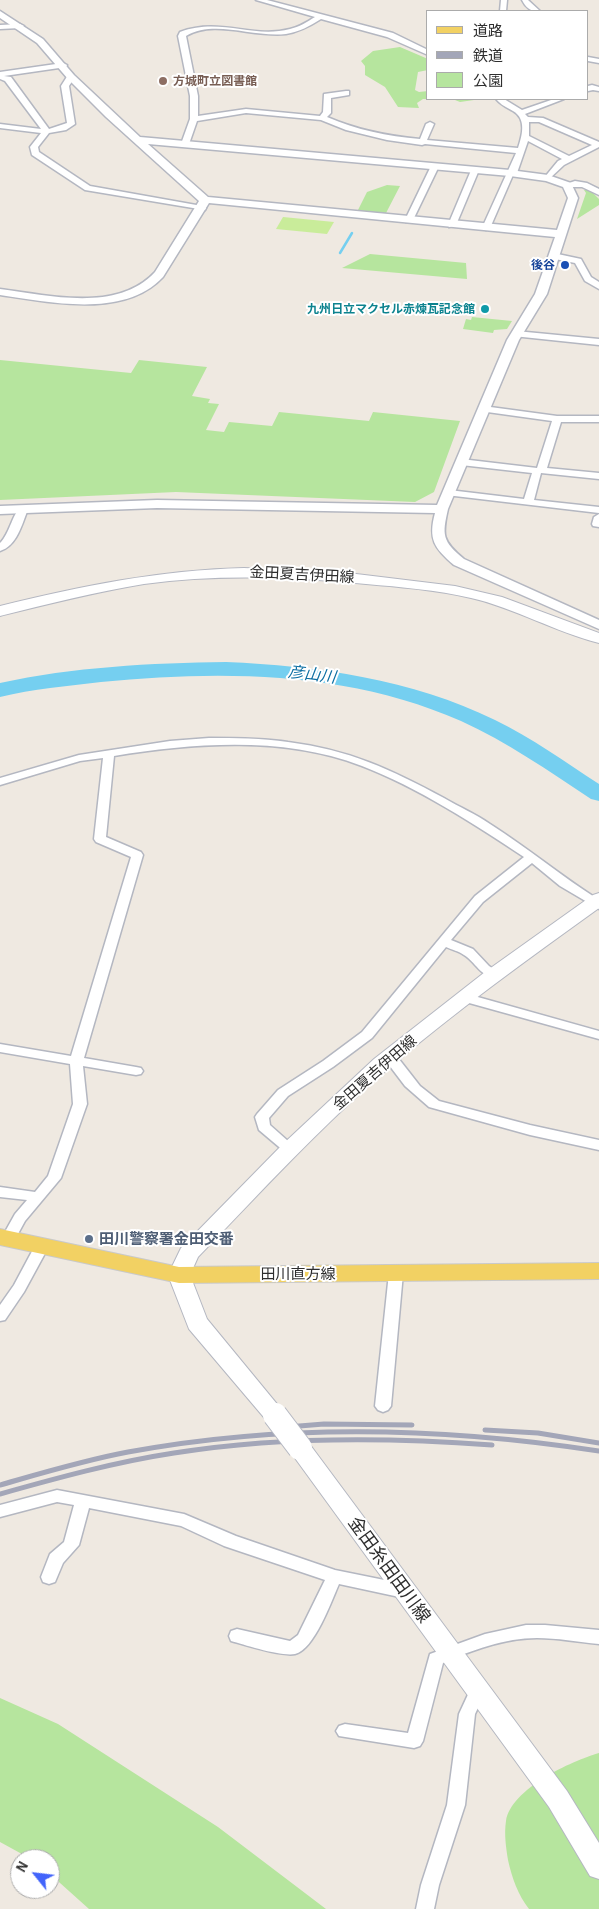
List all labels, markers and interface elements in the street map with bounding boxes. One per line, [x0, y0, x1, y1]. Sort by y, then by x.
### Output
legend [426, 10, 589, 100]
text: 道路 [473, 24, 503, 39]
text: 鉄道 [473, 49, 503, 64]
place label: 方城町立図書館 [173, 74, 257, 88]
text: 公園 [473, 74, 503, 89]
marker: 方城町立図書館 [157, 75, 169, 87]
place label: 後谷 [531, 258, 555, 272]
marker: 後谷 [559, 259, 571, 271]
place label: 九州日立マクセル赤煉瓦記念館 [307, 302, 475, 316]
marker: 九州日立マクセル赤煉瓦記念館 [479, 303, 491, 315]
street label: 金田夏吉伊田線 [249, 563, 355, 587]
water label: 彦山川 [287, 663, 337, 687]
street label: 金田夏吉伊田線 [329, 1032, 421, 1114]
place label: 田川警察署金田交番 [99, 1230, 234, 1248]
marker: 田川警察署金田交番 [83, 1233, 95, 1245]
street label: 田川直方線 [261, 1265, 335, 1283]
street label: 金田糸田田川線 [343, 1513, 435, 1627]
north arrow [10, 1849, 60, 1899]
text: N [14, 1860, 31, 1875]

